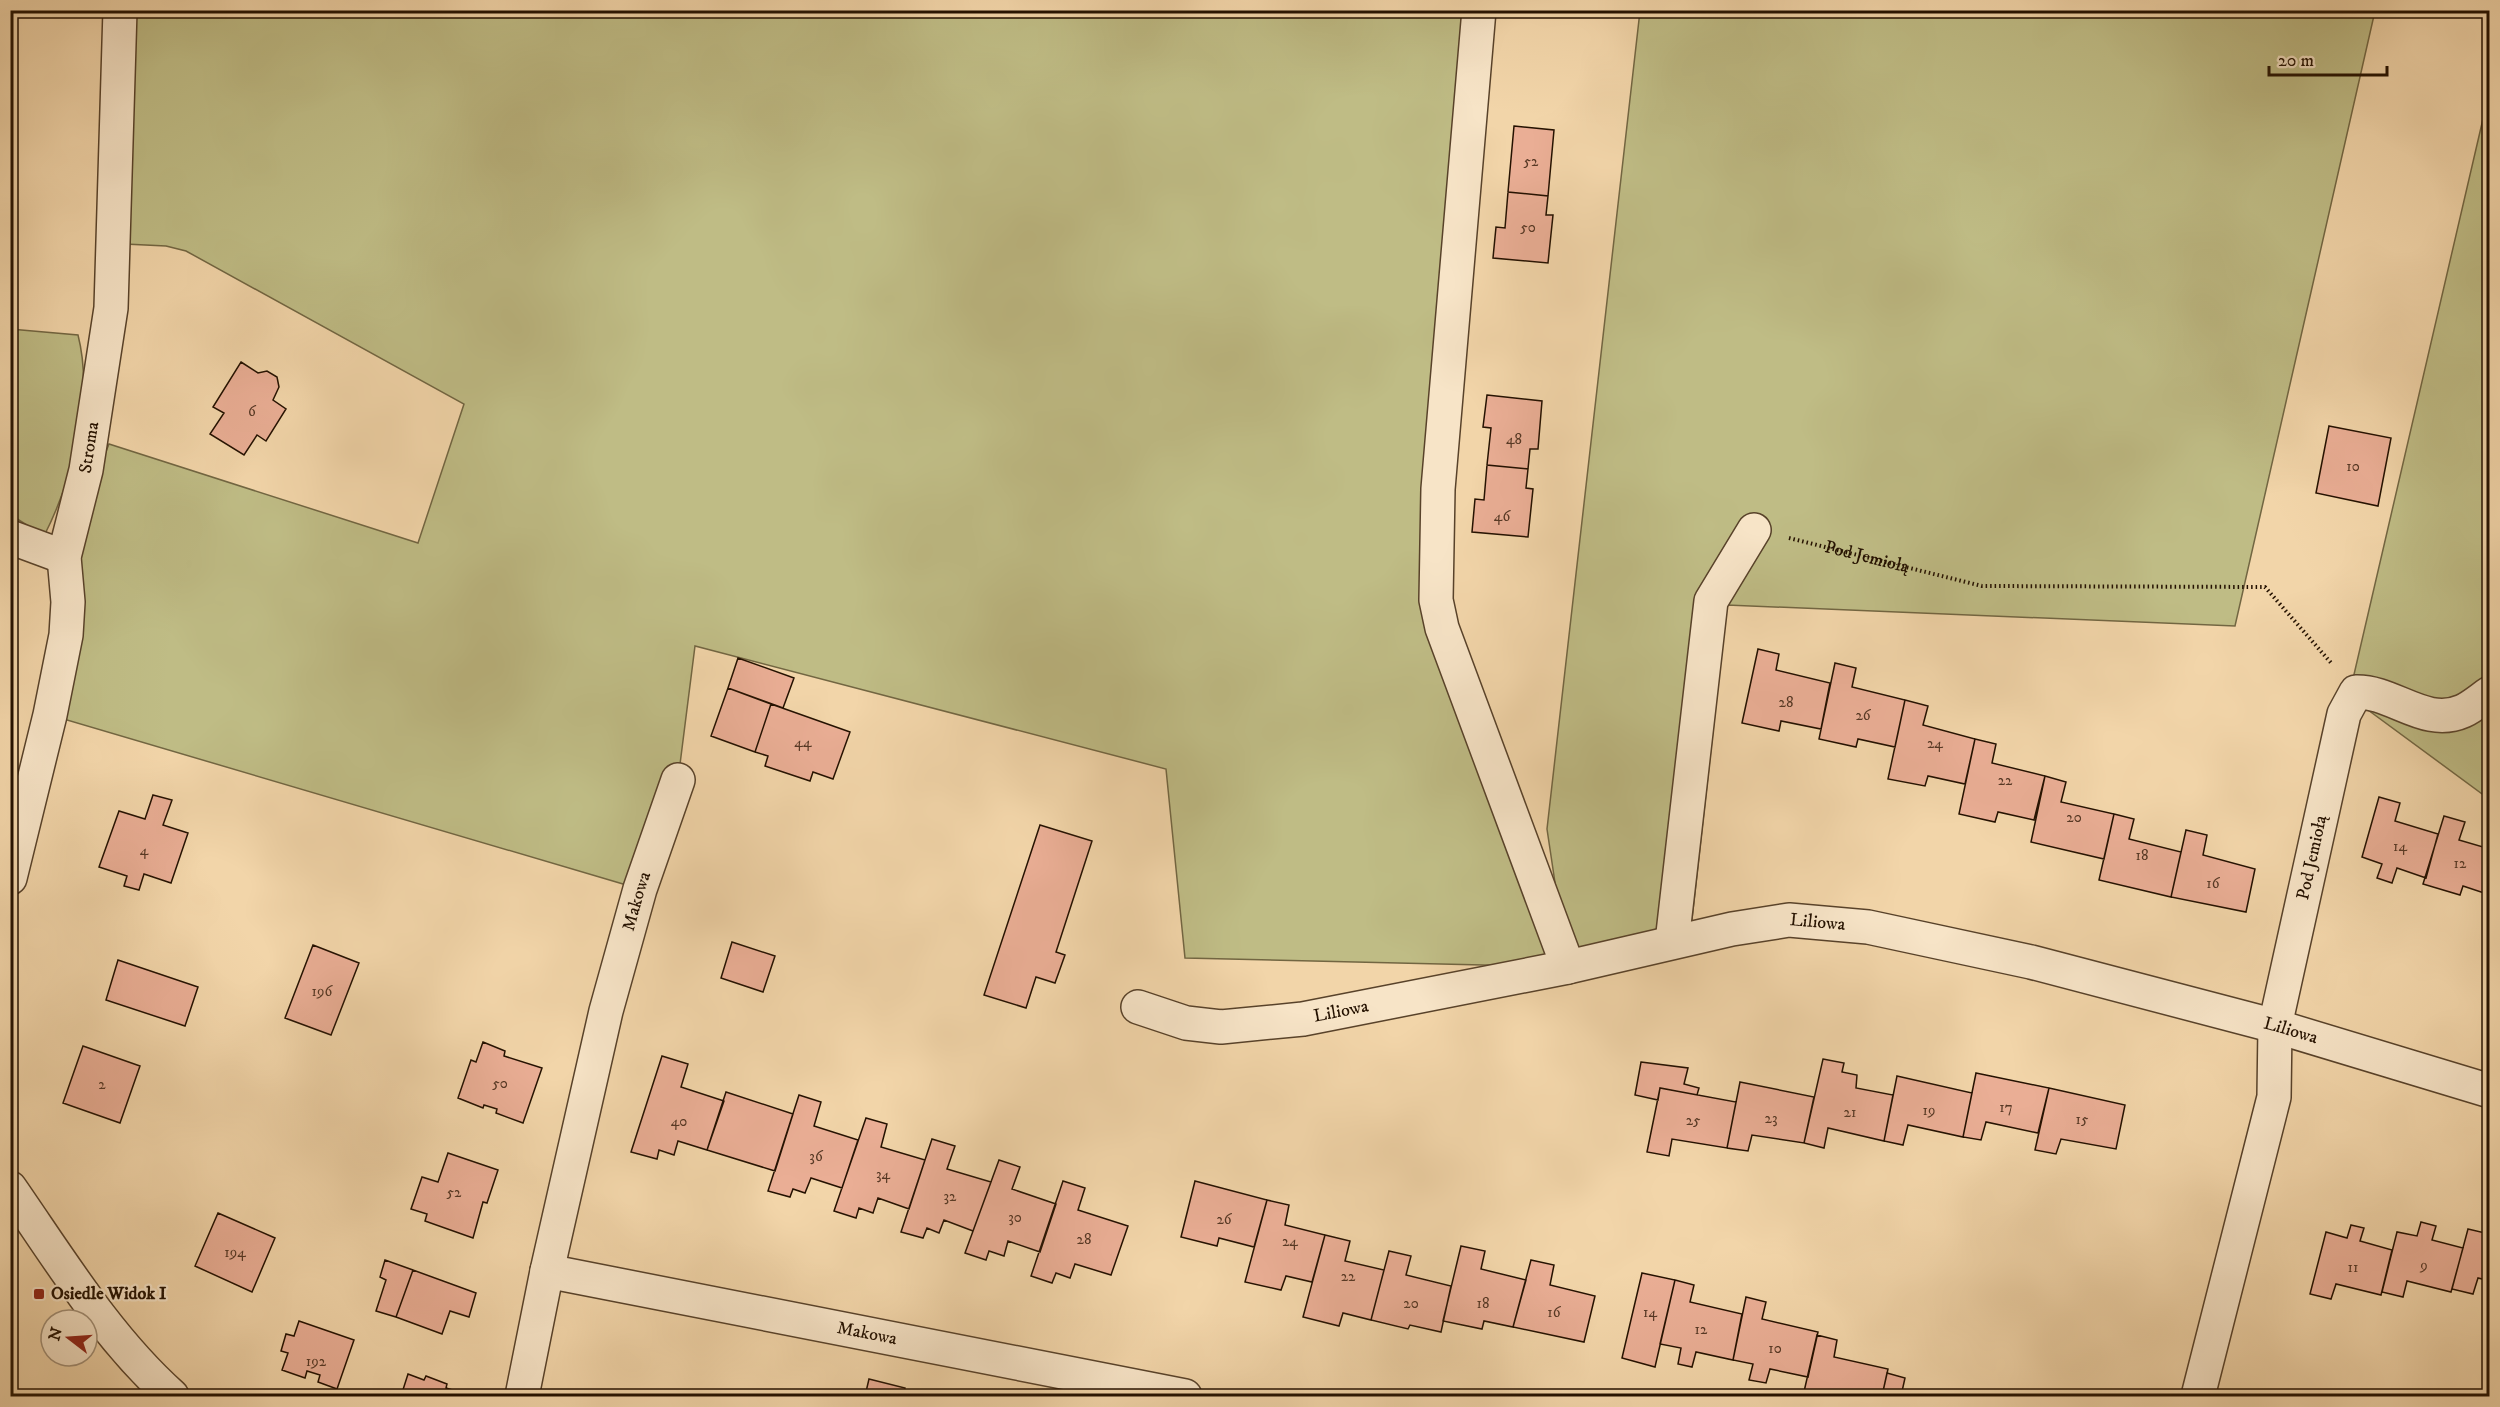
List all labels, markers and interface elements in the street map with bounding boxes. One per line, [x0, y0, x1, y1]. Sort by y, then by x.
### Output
scale bar [2269, 39, 2388, 77]
text: 20 m [2278, 50, 2314, 72]
house number: 52 [1524, 152, 1539, 171]
house number: 50 [1520, 218, 1536, 237]
house number: 6 [248, 402, 257, 421]
street label: Stroma [75, 420, 104, 475]
house number: 48 [1506, 430, 1522, 449]
house number: 10 [2346, 457, 2360, 476]
house number: 46 [1494, 507, 1511, 526]
street label: Pod Jemiołą [1822, 536, 1912, 579]
house number: 28 [1779, 693, 1793, 712]
house number: 26 [1855, 706, 1872, 725]
house number: 44 [794, 733, 812, 752]
house number: 24 [1927, 734, 1943, 753]
house number: 22 [1998, 771, 2013, 790]
house number: 20 [2066, 808, 2082, 827]
street label: Pod Jemiołą [2292, 812, 2333, 902]
house number: 14 [2393, 837, 2407, 856]
house number: 4 [140, 841, 149, 860]
house number: 18 [2135, 846, 2149, 865]
house number: 12 [2454, 854, 2467, 873]
street label: Makowa [618, 868, 656, 933]
house number: 16 [2206, 874, 2221, 893]
street label: Liliowa [1789, 909, 1847, 936]
house number: 196 [312, 982, 334, 1001]
street label: Liliowa [1312, 995, 1371, 1028]
street label: Liliowa [2261, 1012, 2321, 1049]
house number: 50 [492, 1074, 508, 1093]
house number: 2 [98, 1075, 106, 1094]
house number: 17 [1999, 1098, 2013, 1117]
house number: 19 [1923, 1101, 1935, 1120]
house number: 21 [1844, 1103, 1856, 1122]
house number: 23 [1765, 1109, 1777, 1128]
house number: 15 [2076, 1110, 2089, 1129]
house number: 25 [1686, 1111, 1701, 1130]
house number: 40 [671, 1112, 687, 1131]
house number: 36 [809, 1147, 824, 1166]
house number: 34 [876, 1165, 890, 1184]
house number: 52 [447, 1183, 462, 1202]
house number: 32 [944, 1187, 957, 1206]
house number: 30 [1008, 1208, 1022, 1227]
house number: 26 [1216, 1210, 1233, 1229]
house number: 28 [1077, 1230, 1091, 1249]
house number: 24 [1282, 1232, 1298, 1251]
house number: 194 [224, 1243, 246, 1262]
house number: 9 [2419, 1256, 2428, 1275]
house number: 11 [2347, 1258, 2359, 1277]
house number: 22 [1341, 1267, 1356, 1286]
place label: Osiedle Widok I [51, 1283, 167, 1305]
marker: Osiedle Widok I [32, 1287, 46, 1301]
house number: 20 [1403, 1294, 1419, 1313]
house number: 18 [1476, 1294, 1490, 1313]
house number: 16 [1547, 1303, 1562, 1322]
house number: 14 [1643, 1303, 1657, 1322]
north arrow [39, 1308, 99, 1368]
street label: Makowa [835, 1317, 899, 1350]
house number: 12 [1695, 1320, 1708, 1339]
text: N [44, 1325, 67, 1343]
house number: 10 [1768, 1339, 1782, 1358]
house number: 192 [306, 1352, 327, 1371]

